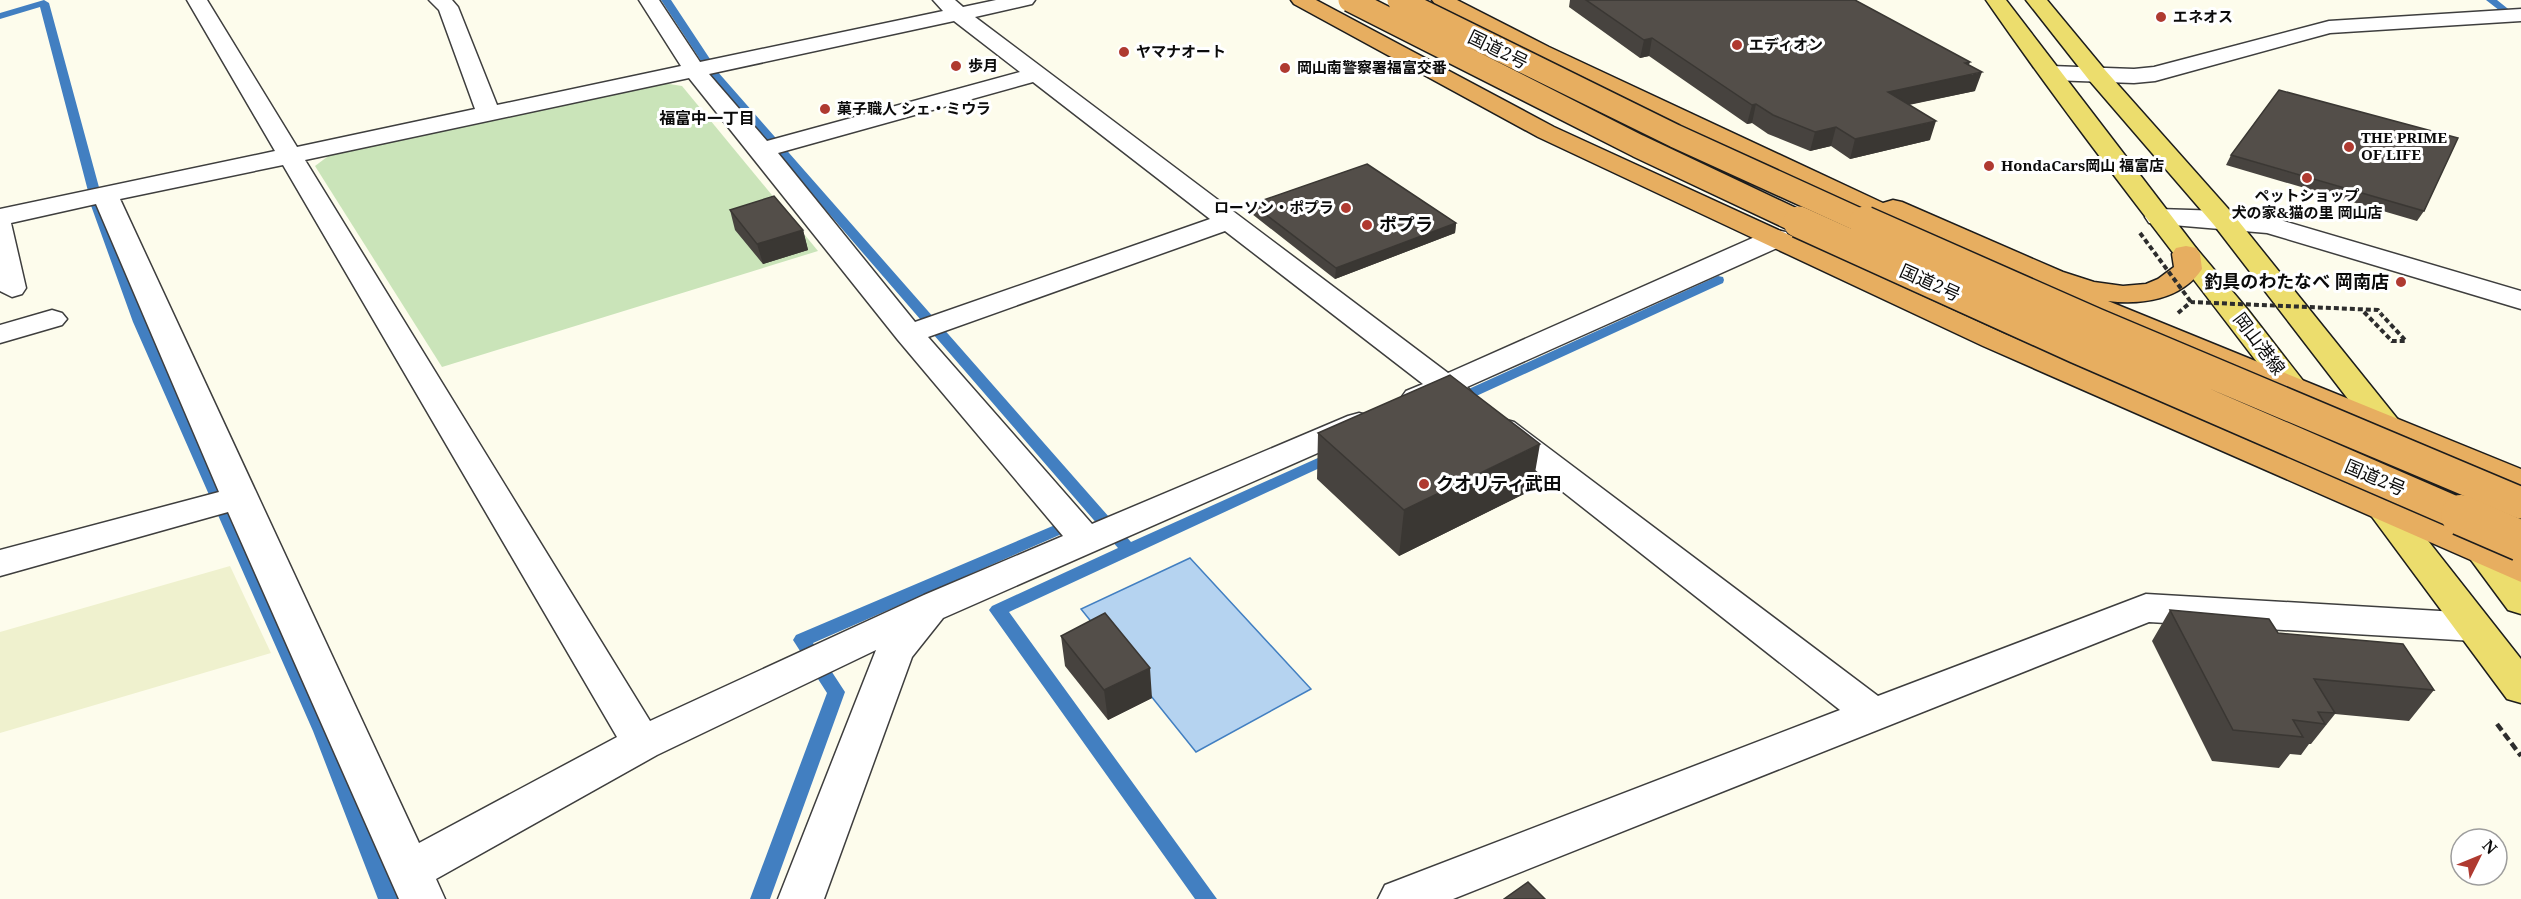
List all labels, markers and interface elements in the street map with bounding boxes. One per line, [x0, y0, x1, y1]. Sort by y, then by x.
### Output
place label: エネオス [2173, 6, 2233, 26]
marker: エネオス [2154, 10, 2168, 24]
street label: 国道2号 [1464, 24, 1532, 74]
place label: エディオン [1749, 34, 1823, 54]
marker: エディオン [1730, 38, 1744, 52]
place label: ヤマナオート [1136, 41, 1226, 61]
marker: ヤマナオート [1117, 45, 1131, 59]
place label: 歩月 [968, 55, 998, 75]
place label: 岡山南警察署福富交番 [1297, 57, 1447, 77]
marker: 歩月 [949, 59, 963, 73]
marker: 岡山南警察署福富交番 [1278, 61, 1292, 75]
place label: 菓子職人 シェ・ミウラ [837, 98, 991, 118]
marker: 菓子職人 シェ・ミウラ [818, 102, 832, 116]
district label: 福富中一丁目 [659, 107, 755, 129]
place label: THE PRIME OF LIFE [2361, 127, 2447, 164]
marker: THE PRIME OF LIFE [2342, 140, 2356, 154]
place label: HondaCars岡山 福富店 [2001, 155, 2164, 175]
marker: HondaCars岡山 福富店 [1982, 159, 1996, 173]
marker: ペットショップ 犬の家&猫の里 岡山店 [2300, 171, 2314, 185]
place label: ペットショップ 犬の家&猫の里 岡山店 [2232, 185, 2382, 222]
place label: ローソン・ポプラ [1214, 197, 1334, 217]
marker: ローソン・ポプラ [1339, 201, 1353, 215]
place label: ポプラ [1379, 212, 1433, 236]
marker: ポプラ [1360, 218, 1374, 232]
street label: 国道2号 [1896, 258, 1965, 306]
place label: 釣具のわたなべ 岡南店 [2204, 269, 2389, 293]
marker: 釣具のわたなべ 岡南店 [2394, 275, 2408, 289]
street label: 岡山港線 [2229, 307, 2291, 379]
street label: 国道2号 [2341, 454, 2410, 501]
place label: クオリティ武田 [1436, 471, 1561, 495]
marker: クオリティ武田 [1417, 477, 1431, 491]
north arrow [2449, 827, 2509, 887]
text: N [2478, 835, 2503, 859]

